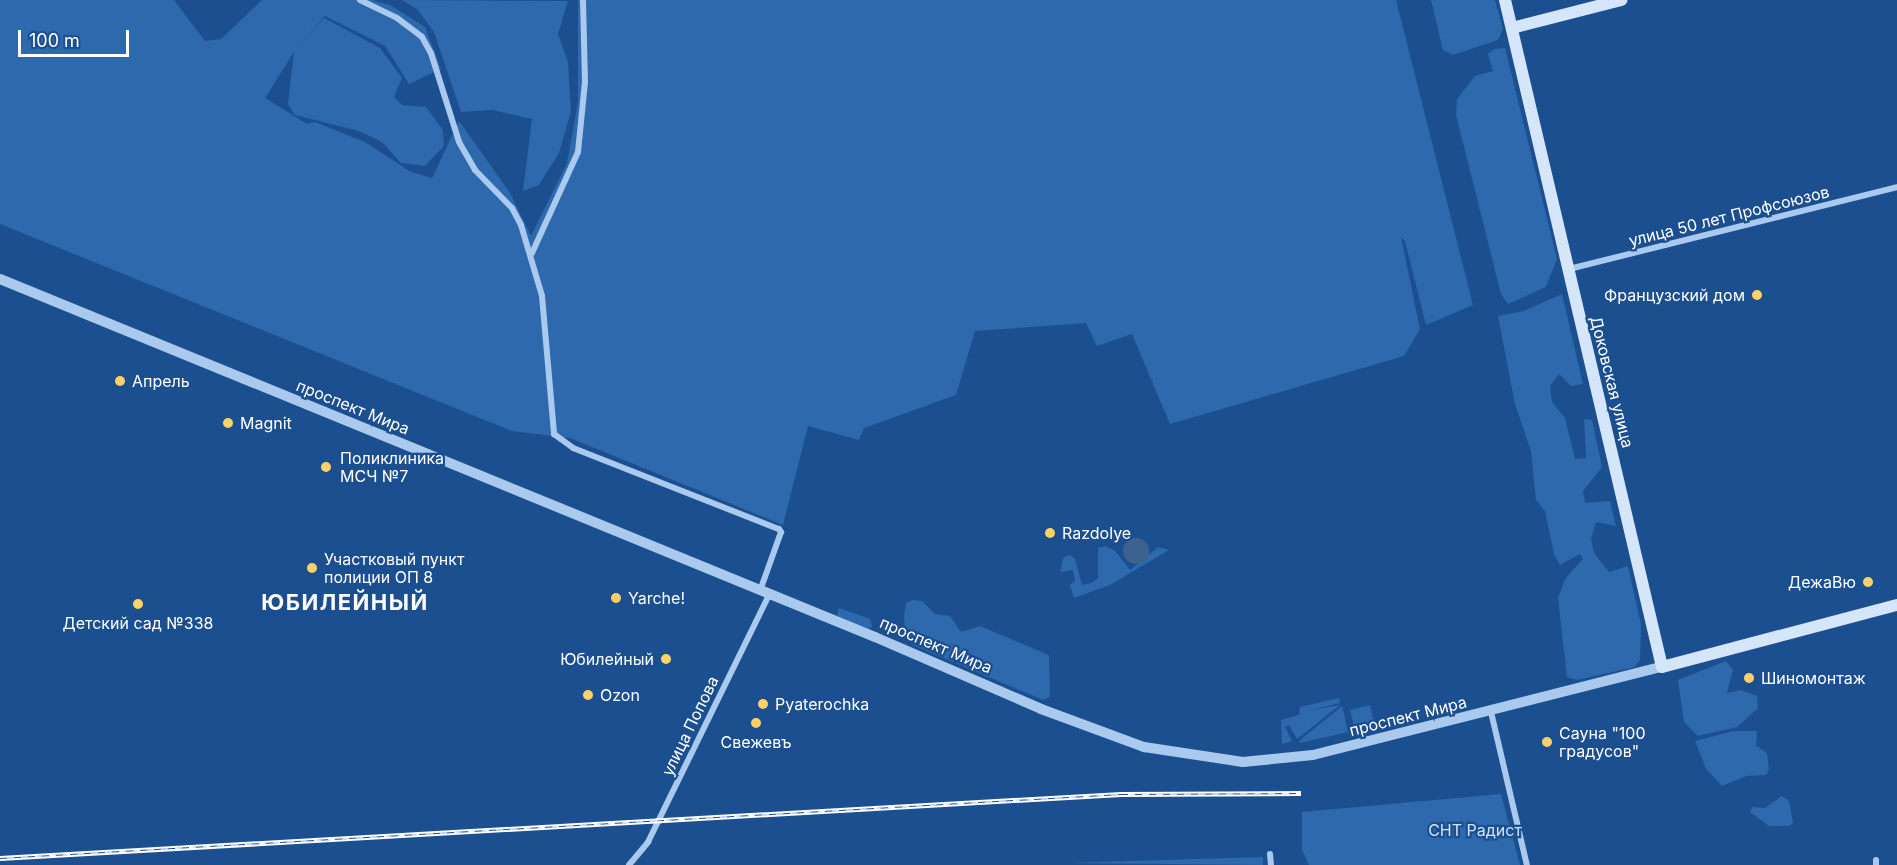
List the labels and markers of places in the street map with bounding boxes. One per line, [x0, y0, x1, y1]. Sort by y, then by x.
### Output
place label: Французский дом [1604, 285, 1745, 305]
marker: Французский дом [1750, 288, 1764, 302]
place label: Апрель [132, 371, 190, 391]
marker: Апрель [113, 374, 127, 388]
place label: Magnit [240, 413, 292, 433]
marker: Magnit [221, 416, 235, 430]
place label: Поликлиника МСЧ №7 [340, 448, 444, 486]
marker: Поликлиника МСЧ №7 [317, 458, 335, 476]
place label: Razdolye [1062, 523, 1131, 543]
marker: Razdolye [1043, 526, 1057, 540]
place label: Участковый пункт полиции ОП 8 [324, 549, 464, 587]
marker: Участковый пункт полиции ОП 8 [305, 561, 319, 575]
place label: ДежаВю [1788, 572, 1856, 592]
marker: ДежаВю [1861, 575, 1875, 589]
place label: Yarche! [628, 588, 685, 608]
marker: Yarche! [609, 591, 623, 605]
marker: Детский сад №338 [131, 597, 145, 611]
place label: Детский сад №338 [63, 613, 213, 633]
place label: Юбилейный [560, 649, 654, 669]
marker: Юбилейный [659, 652, 673, 666]
place label: Шиномонтаж [1761, 668, 1866, 688]
marker: Шиномонтаж [1742, 671, 1756, 685]
place label: Ozon [600, 685, 640, 705]
marker: Ozon [581, 688, 595, 702]
place label: Pyaterochka [775, 694, 869, 714]
marker: Pyaterochka [756, 697, 770, 711]
marker: Свежевъ [749, 716, 763, 730]
place label: Сауна "100 градусов" [1559, 723, 1646, 761]
place label: Свежевъ [721, 732, 791, 752]
marker: Сауна "100 градусов" [1540, 735, 1554, 749]

